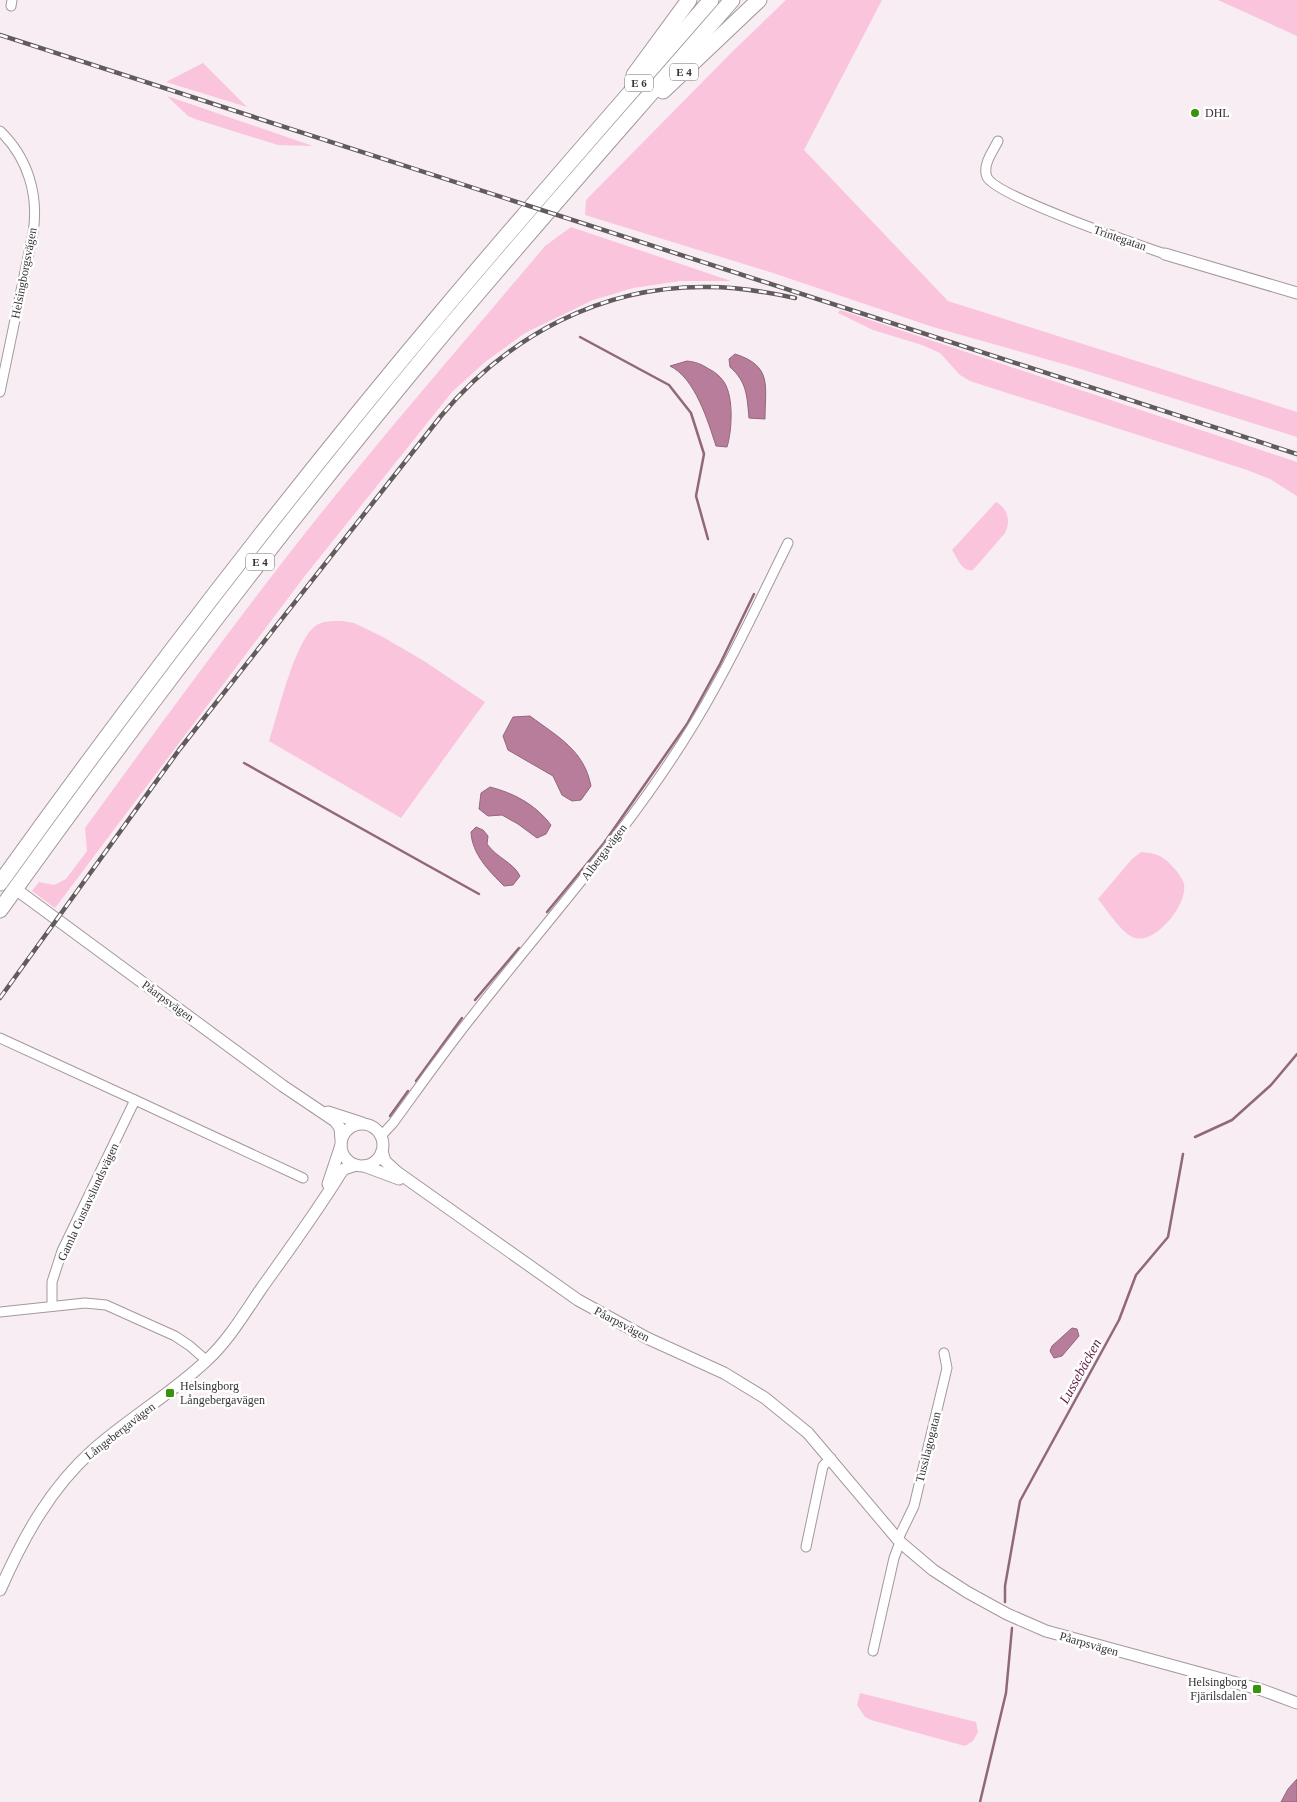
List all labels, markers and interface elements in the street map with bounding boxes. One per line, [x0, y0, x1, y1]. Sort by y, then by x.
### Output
road number: E 4 [670, 64, 698, 80]
road number: E 6 [625, 75, 653, 92]
place label: DHL [1205, 106, 1230, 120]
marker: DHL [1189, 107, 1201, 119]
street label: Trintegatan [1092, 222, 1148, 254]
street label: Helsingborgsvägen [8, 226, 40, 320]
road number: E 4 [246, 554, 274, 570]
street label: Albergavägen [578, 821, 630, 883]
street label: Påarpsvägen [139, 978, 197, 1024]
street label: Gamla Gustavslundsvägen [55, 1141, 121, 1263]
street label: Påarpsvägen [592, 1304, 652, 1344]
water label: Lussebäcken [1056, 1336, 1104, 1407]
place label: Helsingborg Långebergavägen [180, 1379, 265, 1407]
marker: Helsingborg Långebergavägen [164, 1387, 176, 1399]
street label: Långebergavägen [82, 1399, 158, 1463]
street label: Tussilagogatan [912, 1410, 944, 1484]
street label: Påarpsvägen [1058, 1629, 1120, 1659]
place label: Helsingborg Fjärilsdalen [1188, 1675, 1247, 1703]
marker: Helsingborg Fjärilsdalen [1251, 1683, 1263, 1695]

